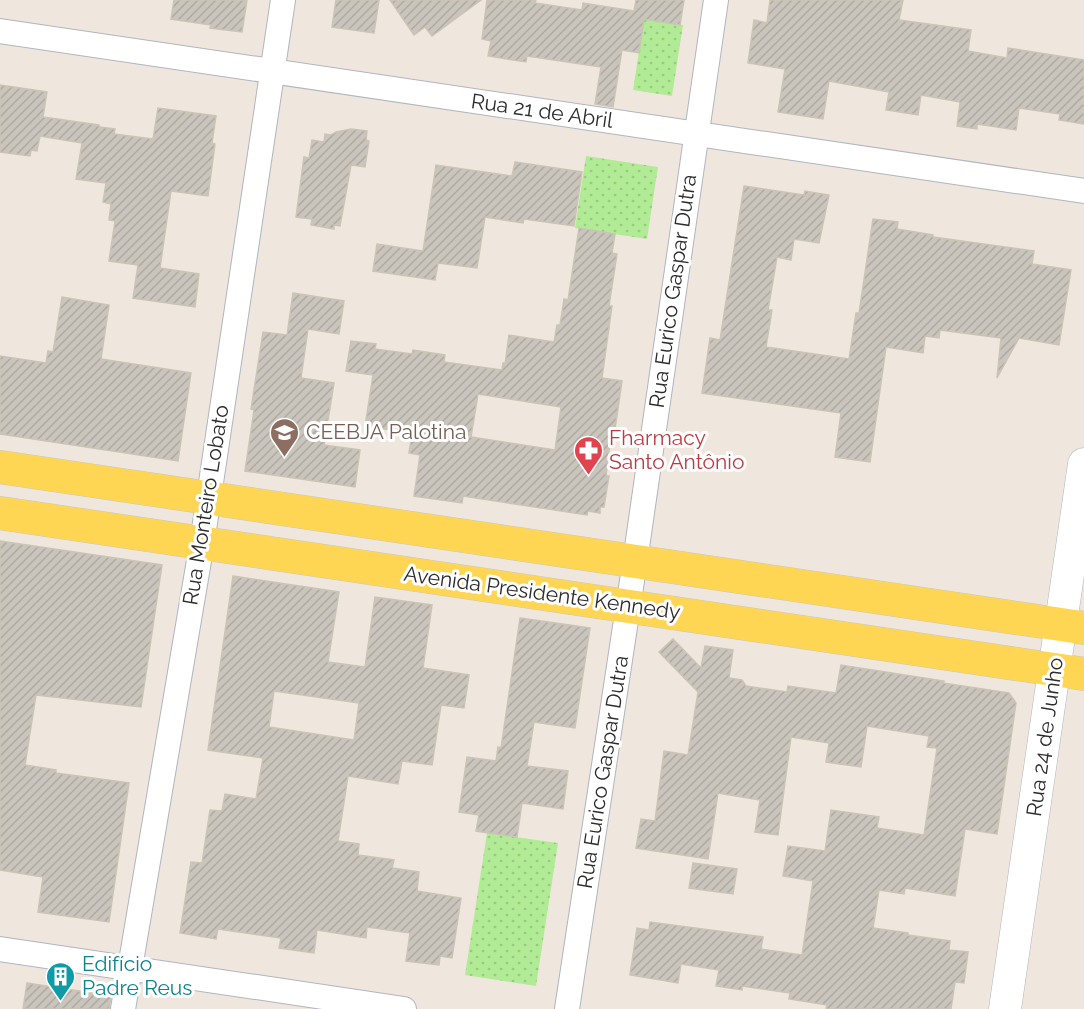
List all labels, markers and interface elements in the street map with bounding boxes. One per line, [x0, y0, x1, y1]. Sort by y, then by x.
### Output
street label: Rua 21 de Abril [470, 88, 615, 133]
street label: Rua Eurico Gaspar Dutra [644, 173, 701, 409]
street label: Rua Monteiro Lobato [177, 403, 234, 607]
school or university icon: CEEBJA Palotina [269, 416, 301, 458]
place label: CEEBJA Palotina [306, 419, 466, 444]
place label: Fharmacy Santo Antônio [609, 425, 744, 474]
pharmacy icon: Fharmacy Santo Antônio [572, 434, 604, 476]
street label: Avenida Presidente Kennedy [402, 561, 682, 624]
street label: Rua Eurico Gaspar Dutra [572, 654, 633, 890]
street label: Rua 24 de Junho [1021, 656, 1068, 818]
place label: Edifício Padre Reus [82, 951, 192, 1000]
building icon: Edifício Padre Reus [45, 960, 77, 1002]

